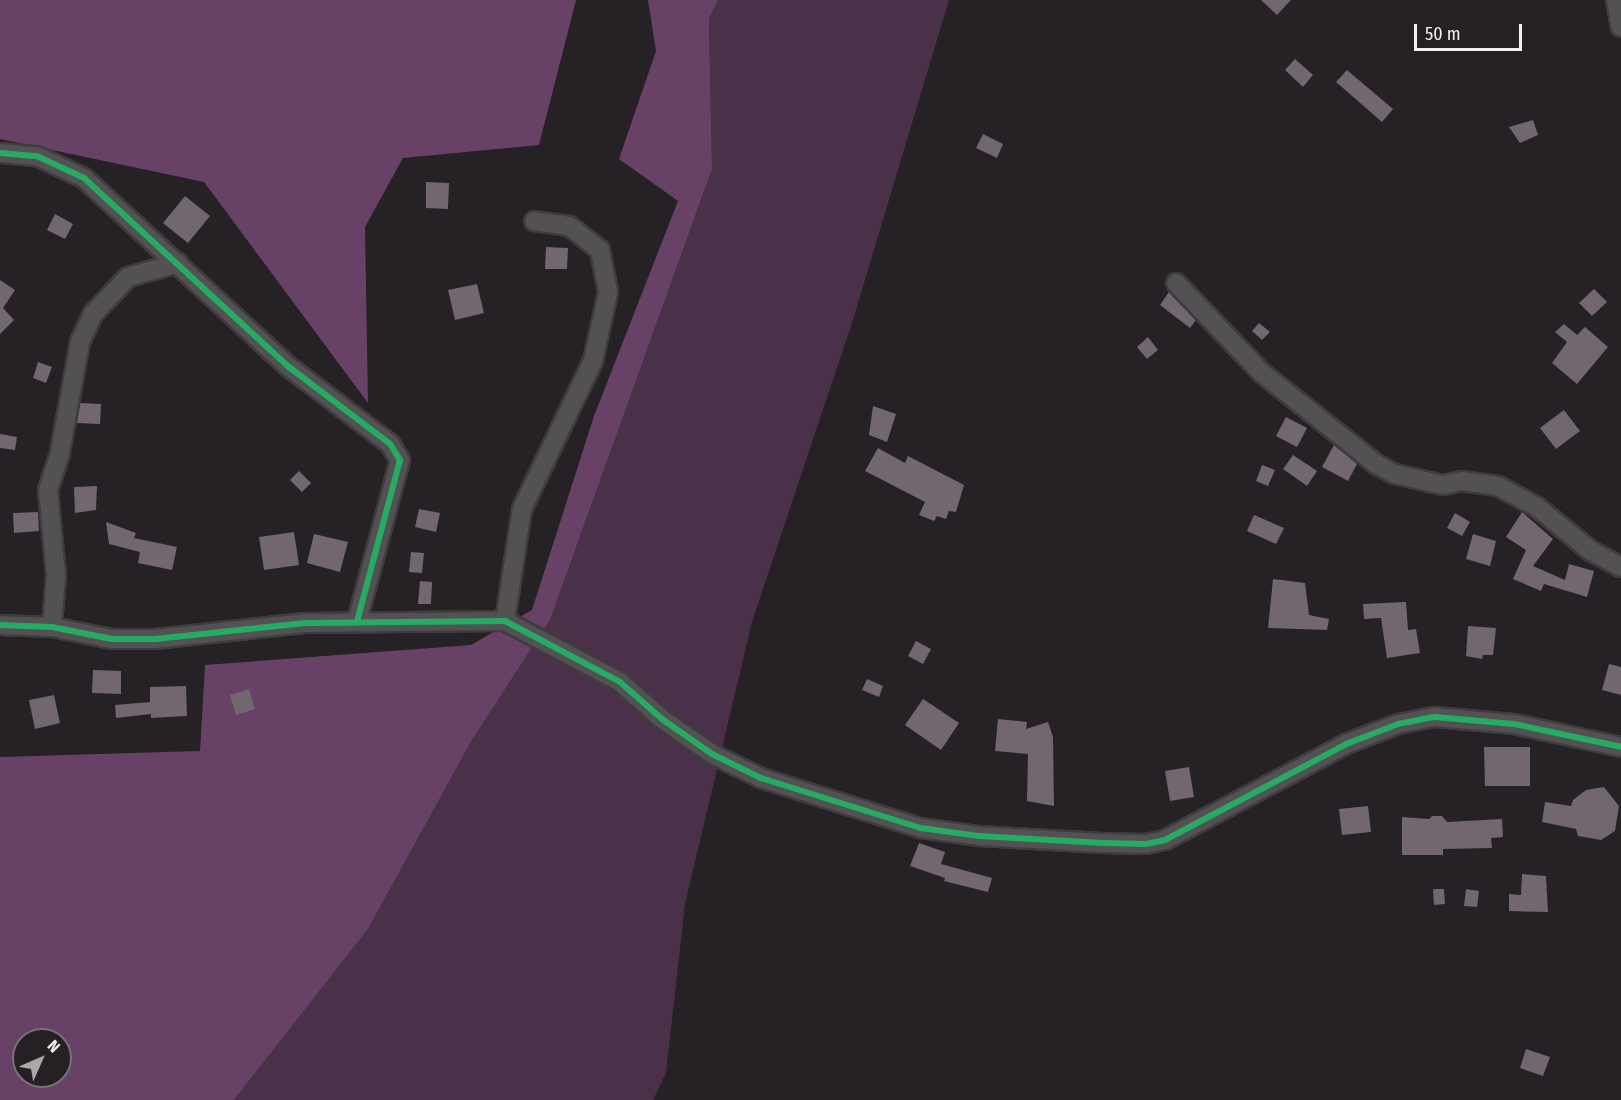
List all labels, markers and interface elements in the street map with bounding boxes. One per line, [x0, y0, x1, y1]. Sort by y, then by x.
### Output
scale bar [1417, 12, 1525, 50]
text: 50 m [1425, 23, 1461, 45]
north arrow [12, 1028, 72, 1088]
text: N [44, 1036, 64, 1056]

